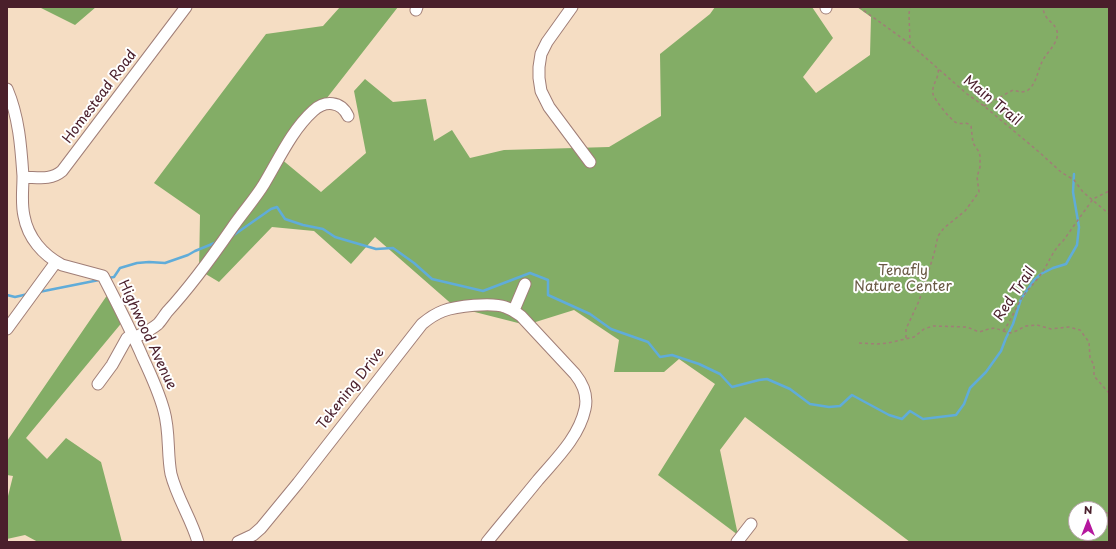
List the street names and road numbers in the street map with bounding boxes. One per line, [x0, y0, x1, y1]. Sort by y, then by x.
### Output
street label: Homestead Road [59, 47, 141, 147]
street label: Main Trail [960, 72, 1024, 130]
street label: Red Trail [991, 264, 1039, 324]
street label: Highwood Avenue [114, 278, 180, 392]
street label: Tekening Drive [314, 345, 388, 433]

